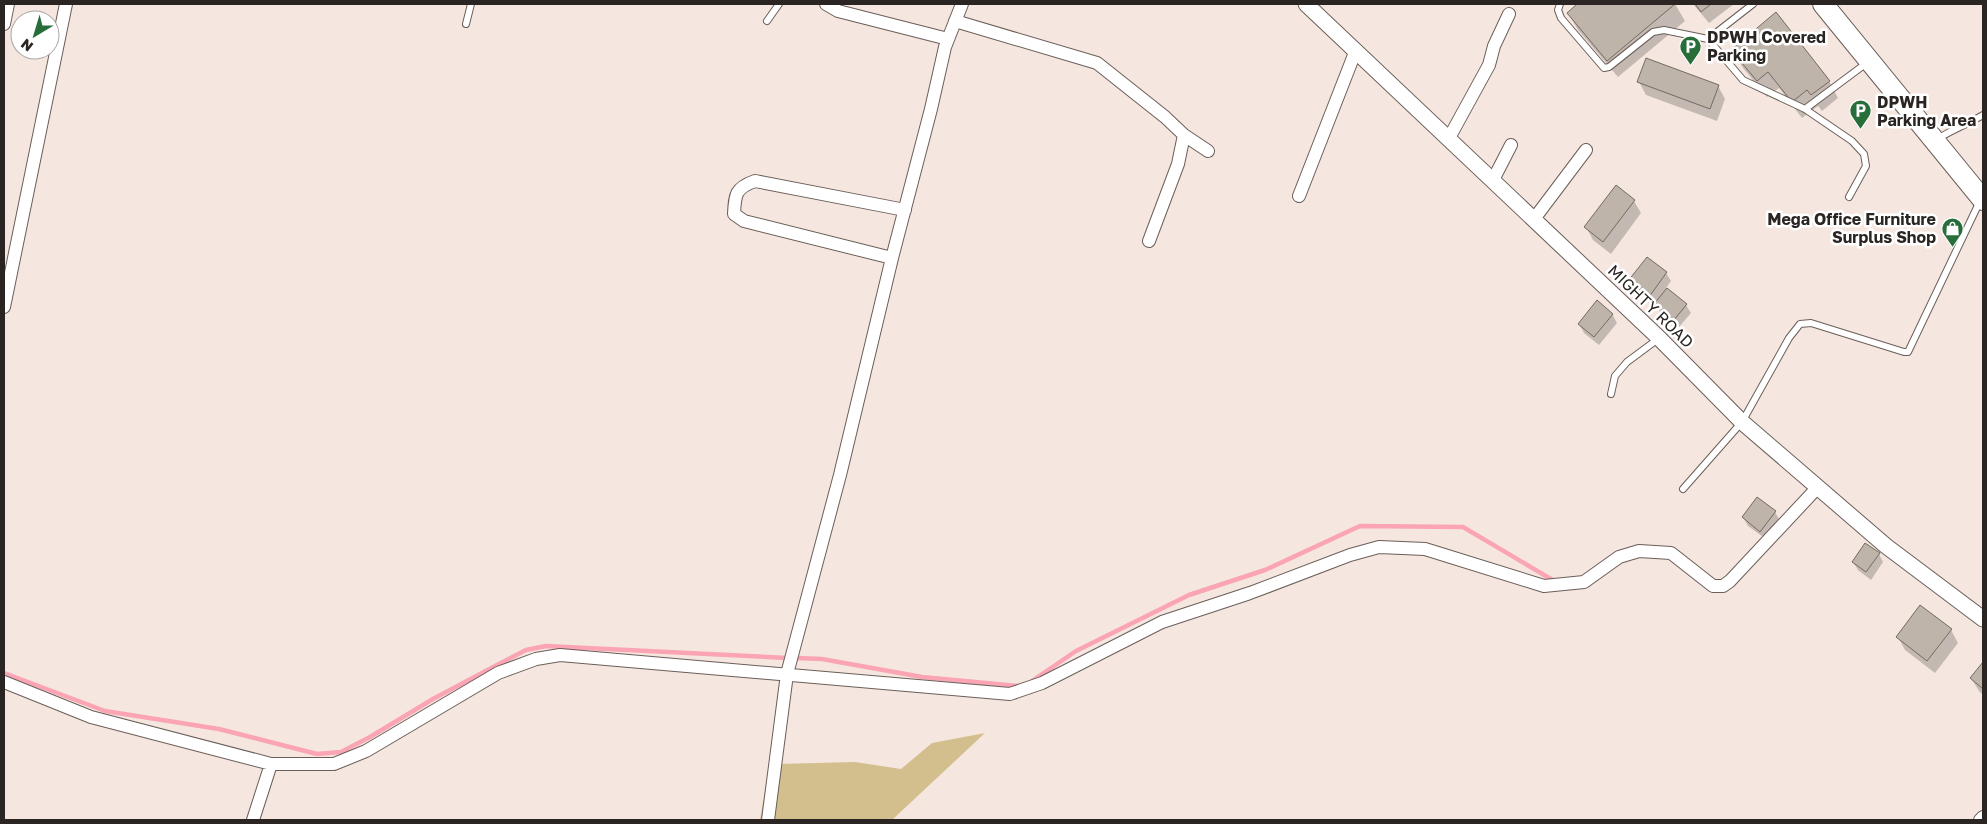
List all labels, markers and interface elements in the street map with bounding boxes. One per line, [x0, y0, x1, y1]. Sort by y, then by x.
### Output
north arrow [10, 10, 60, 60]
place label: DPWH Covered Parking [1707, 27, 1826, 65]
parking icon: DPWH Covered Parking [1679, 34, 1703, 65]
text: N [17, 36, 36, 56]
place label: DPWH Parking Area [1877, 92, 1976, 130]
parking icon: DPWH Parking Area [1849, 99, 1873, 130]
place label: Mega Office Furniture Surplus Shop [1767, 209, 1936, 247]
shop icon: Mega Office Furniture Surplus Shop [1940, 216, 1964, 247]
street label: MIGHTY ROAD [1604, 260, 1698, 352]

